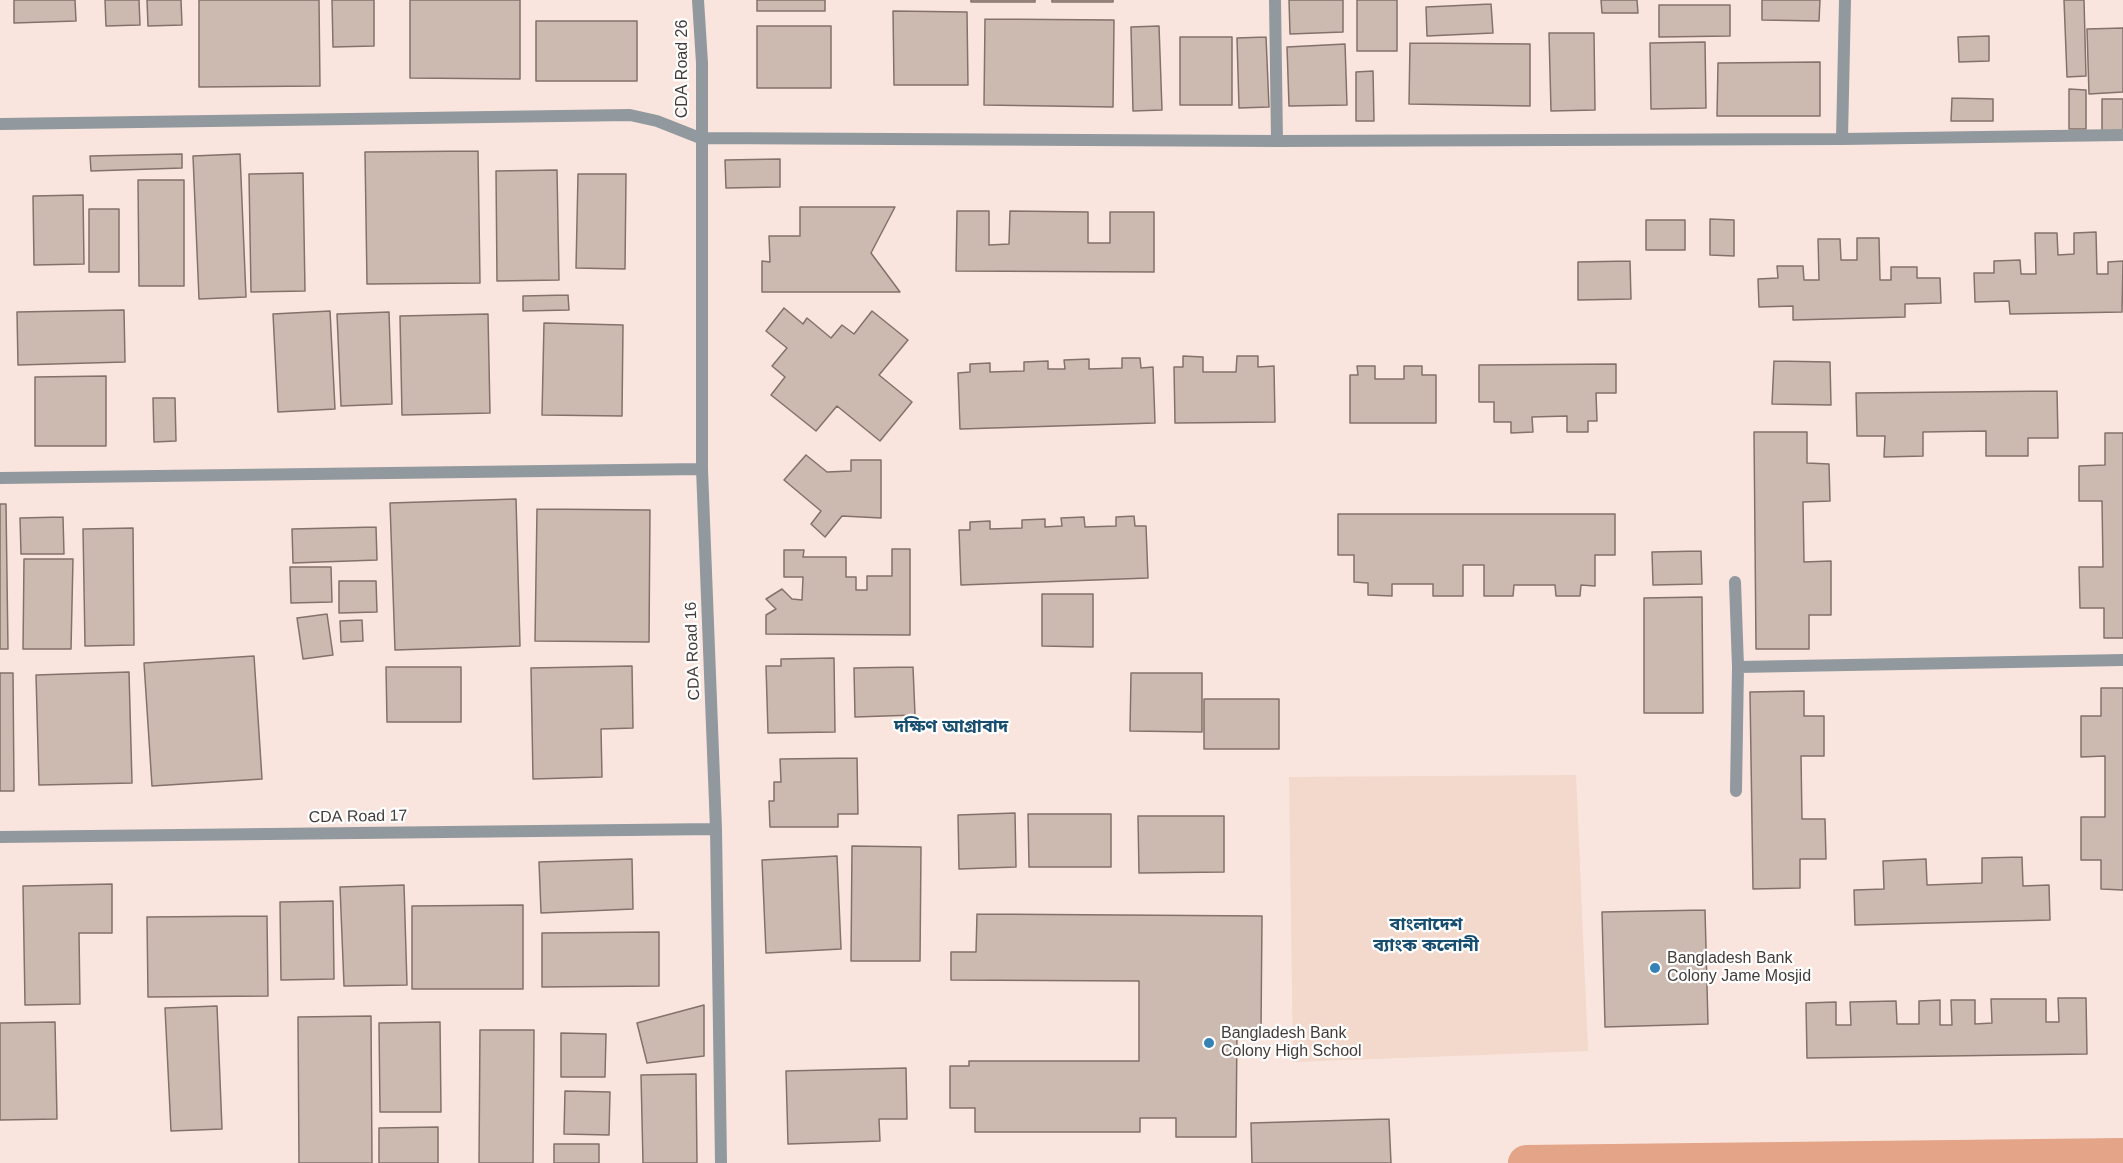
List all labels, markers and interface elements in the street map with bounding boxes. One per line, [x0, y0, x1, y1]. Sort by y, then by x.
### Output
street label: CDA Road 26 [673, 20, 693, 118]
street label: CDA Road 16 [682, 601, 704, 701]
district label: দক্ষিণ আগ্রাবাদ [894, 716, 1008, 738]
street label: CDA Road 17 [308, 807, 408, 827]
district label: বাংলাদেশ ব্যাংক কলোনী [1373, 914, 1479, 956]
place label: Bangladesh Bank Colony Jame Mosjid [1667, 949, 1811, 987]
marker: Bangladesh Bank Colony Jame Mosjid [1648, 961, 1662, 975]
place label: Bangladesh Bank Colony High School [1221, 1024, 1362, 1062]
marker: Bangladesh Bank Colony High School [1202, 1036, 1216, 1050]

